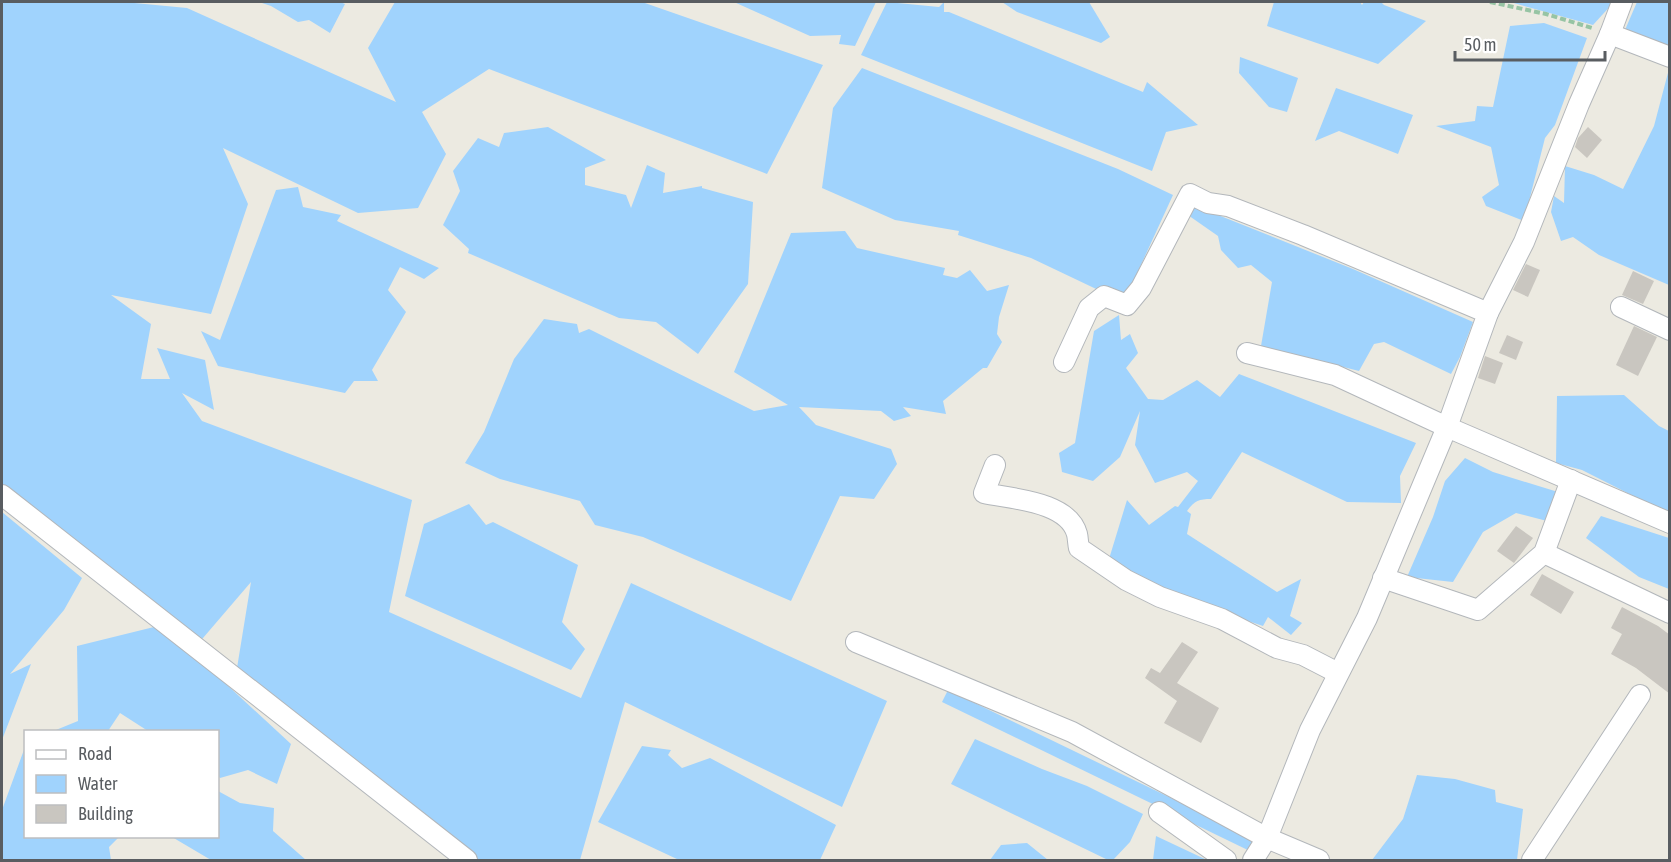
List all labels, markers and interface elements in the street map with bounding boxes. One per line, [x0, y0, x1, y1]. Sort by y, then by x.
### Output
scale bar [1455, 24, 1605, 62]
text: 50 m [1464, 34, 1496, 55]
legend [24, 730, 219, 838]
text: Road [78, 743, 112, 764]
text: Water [78, 773, 118, 794]
text: Building [78, 803, 133, 824]

